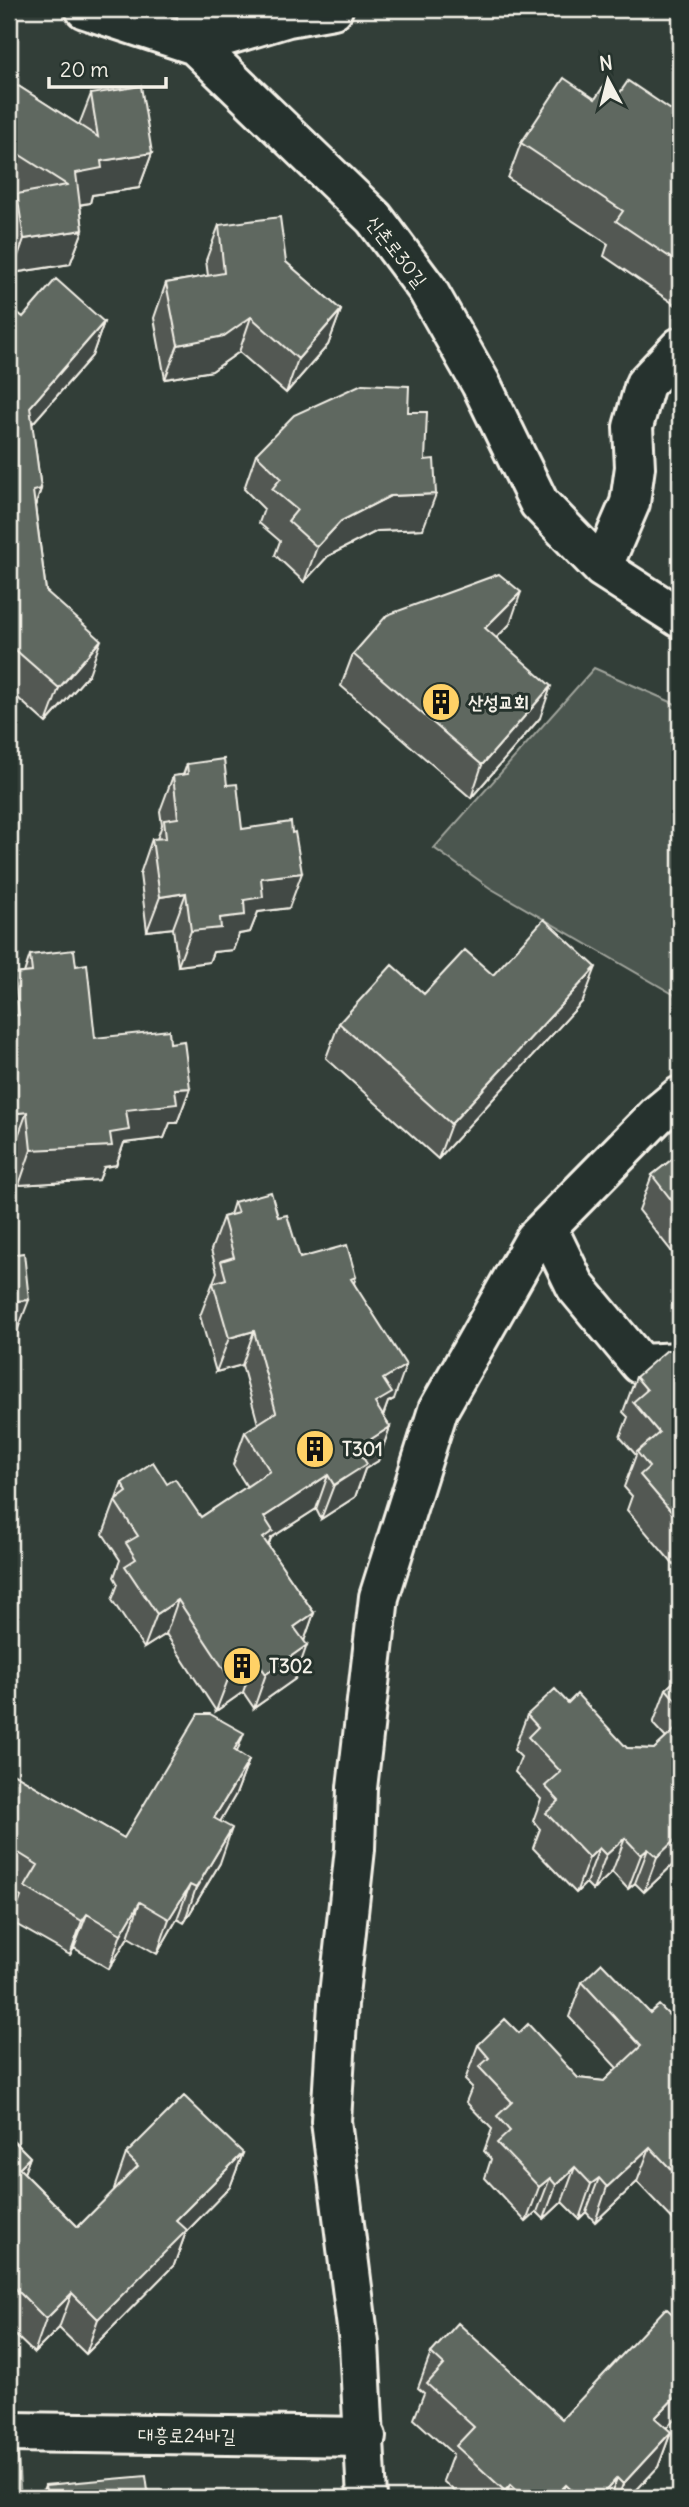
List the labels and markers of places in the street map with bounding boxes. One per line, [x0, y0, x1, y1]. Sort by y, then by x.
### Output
building icon: 산성교회 [420, 681, 462, 723]
place label: 산성교회 [468, 690, 529, 714]
building icon: T301 [294, 1428, 336, 1470]
place label: T301 [342, 1437, 383, 1461]
building icon: T302 [221, 1645, 263, 1687]
place label: T302 [269, 1654, 313, 1678]

